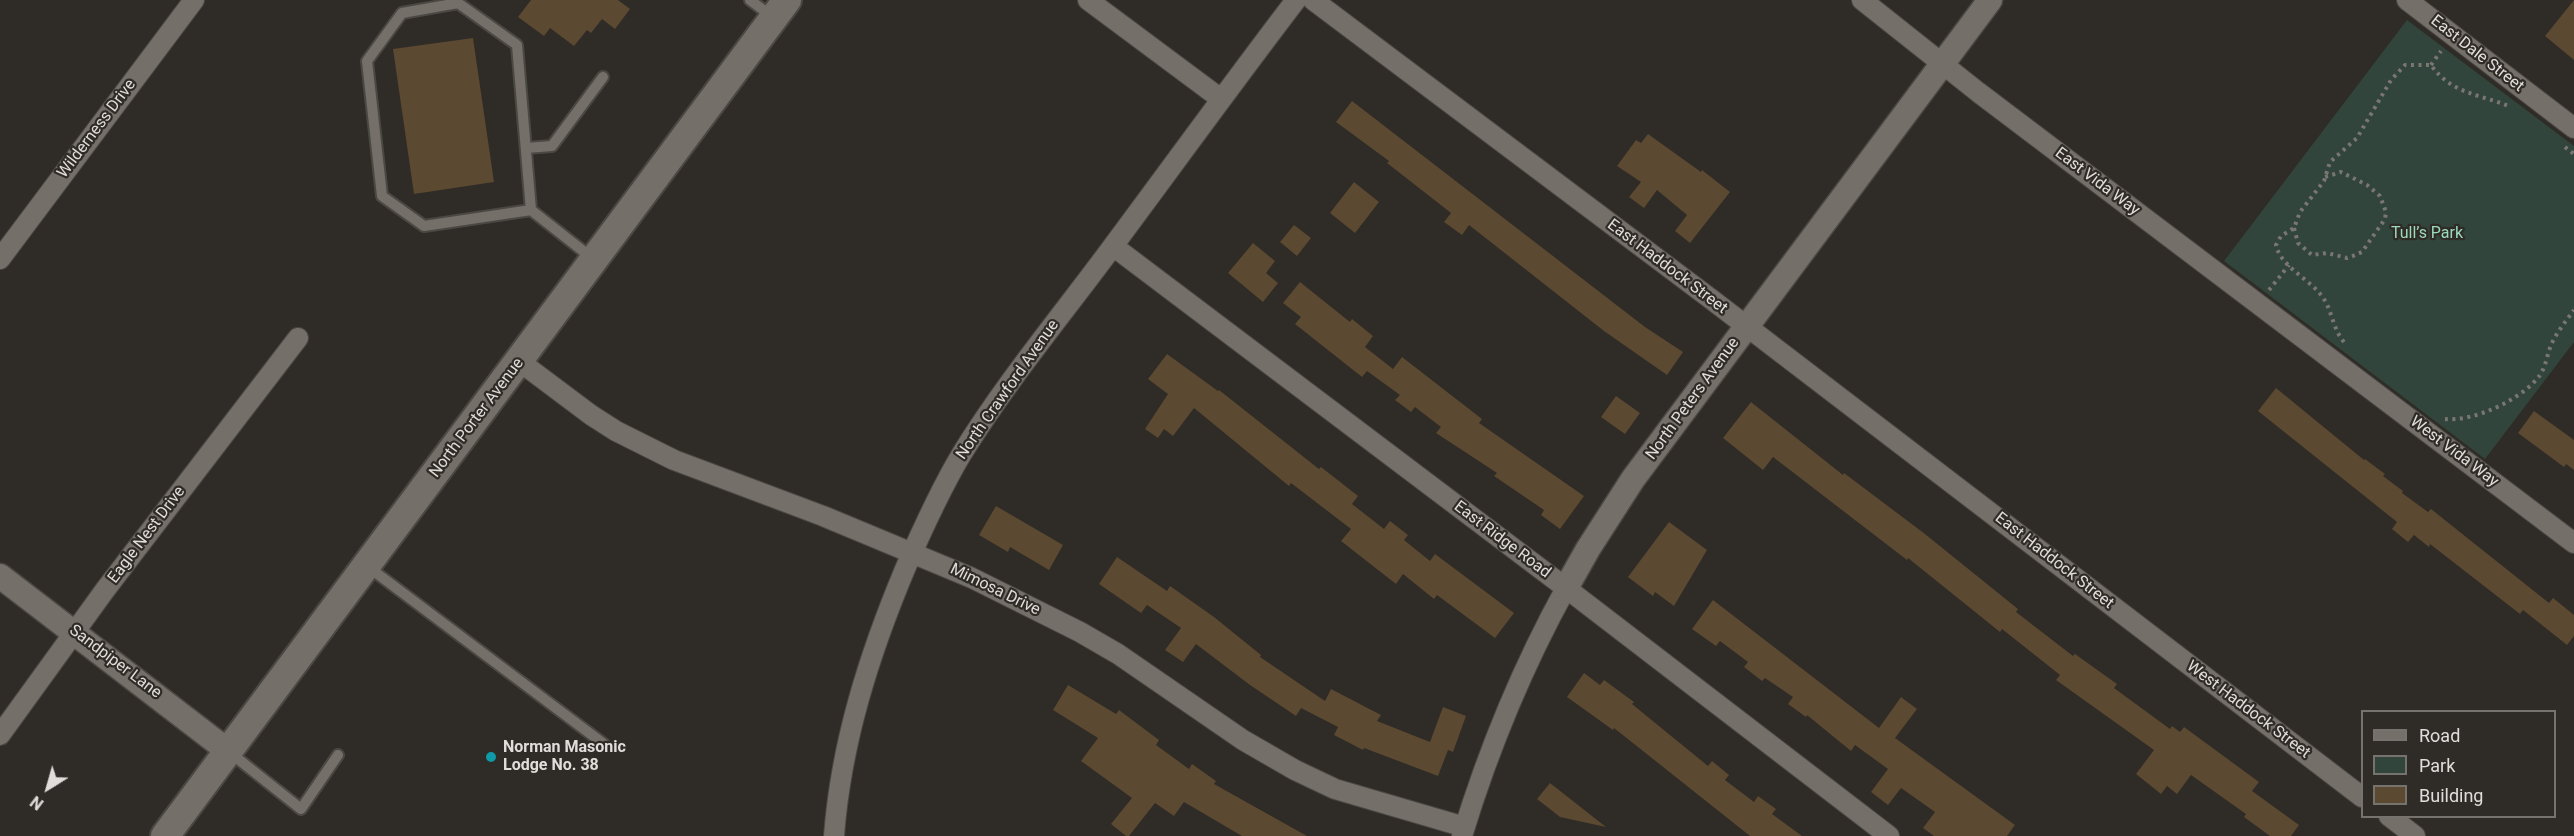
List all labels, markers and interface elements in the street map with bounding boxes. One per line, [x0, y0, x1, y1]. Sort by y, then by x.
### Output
street label: East Dale Street [2427, 12, 2527, 96]
street label: Wilderness Drive [54, 76, 140, 182]
street label: East Vida Way [2051, 144, 2143, 220]
street label: East Haddock Street [1603, 216, 1731, 318]
park label: Tull’s Park [2391, 224, 2463, 244]
street label: North Crawford Avenue [953, 317, 1063, 463]
street label: North Peters Avenue [1642, 334, 1744, 464]
street label: North Porter Avenue [426, 354, 528, 482]
street label: West Vida Way [2406, 413, 2502, 491]
street label: Eagle Nest Drive [104, 483, 190, 587]
street label: East Ridge Road [1450, 497, 1554, 583]
street label: East Haddock Street [1991, 509, 2117, 613]
street label: Mimosa Drive [947, 560, 1043, 620]
street label: Sandpiper Lane [65, 621, 165, 703]
street label: West Haddock Street [2182, 657, 2314, 763]
legend [2361, 710, 2556, 818]
text: Road [2419, 725, 2460, 746]
place label: Norman Masonic Lodge No. 38 [503, 738, 626, 776]
marker: Norman Masonic Lodge No. 38 [484, 750, 498, 764]
text: Park [2419, 755, 2455, 776]
north arrow [18, 758, 78, 818]
text: Building [2419, 785, 2483, 806]
text: N [27, 792, 47, 814]

